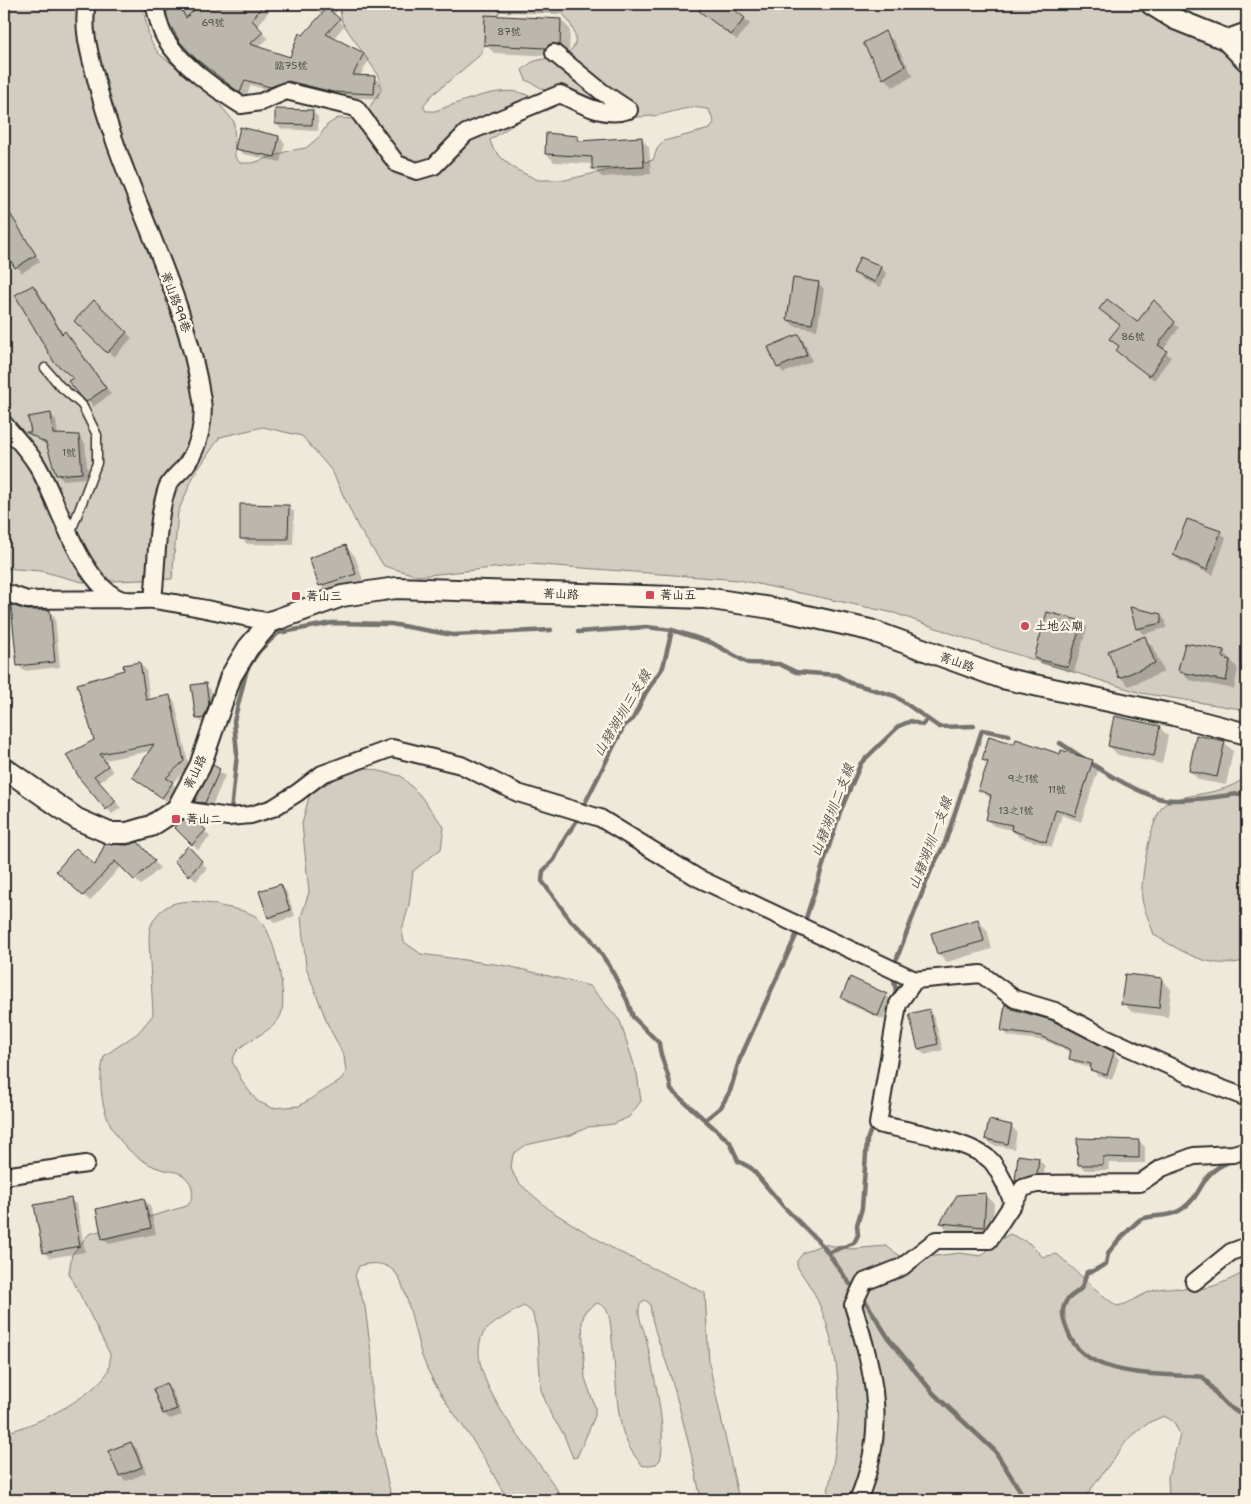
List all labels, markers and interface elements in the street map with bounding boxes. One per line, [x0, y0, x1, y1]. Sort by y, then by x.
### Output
house number: 69號 [201, 16, 225, 29]
house number: 87號 [497, 25, 521, 38]
house number: 臨75號 [275, 59, 307, 72]
street label: 菁山路99巷 [157, 269, 195, 335]
house number: 86號 [1121, 330, 1145, 343]
house number: 1號 [62, 446, 76, 459]
street label: 菁山路 [543, 585, 579, 603]
place label: 菁山五 [660, 587, 696, 603]
place label: 菁山三 [306, 588, 342, 604]
marker: 菁山五 [644, 589, 656, 601]
marker: 菁山三 [290, 590, 302, 602]
place label: 土地公廟 [1035, 618, 1083, 634]
marker: 土地公廟 [1019, 620, 1031, 632]
street label: 菁山路 [937, 649, 977, 675]
water label: 山豬湖圳三支線 [589, 666, 655, 760]
street label: 菁山路 [180, 752, 210, 792]
water label: 山豬湖圳二支線 [806, 760, 858, 859]
house number: 9之1號 [1007, 772, 1039, 785]
house number: 11號 [1048, 783, 1066, 796]
water label: 山豬湖圳一支線 [904, 793, 956, 892]
house number: 13之1號 [999, 804, 1033, 817]
place label: 菁山二 [186, 811, 222, 827]
marker: 菁山二 [170, 813, 182, 825]

